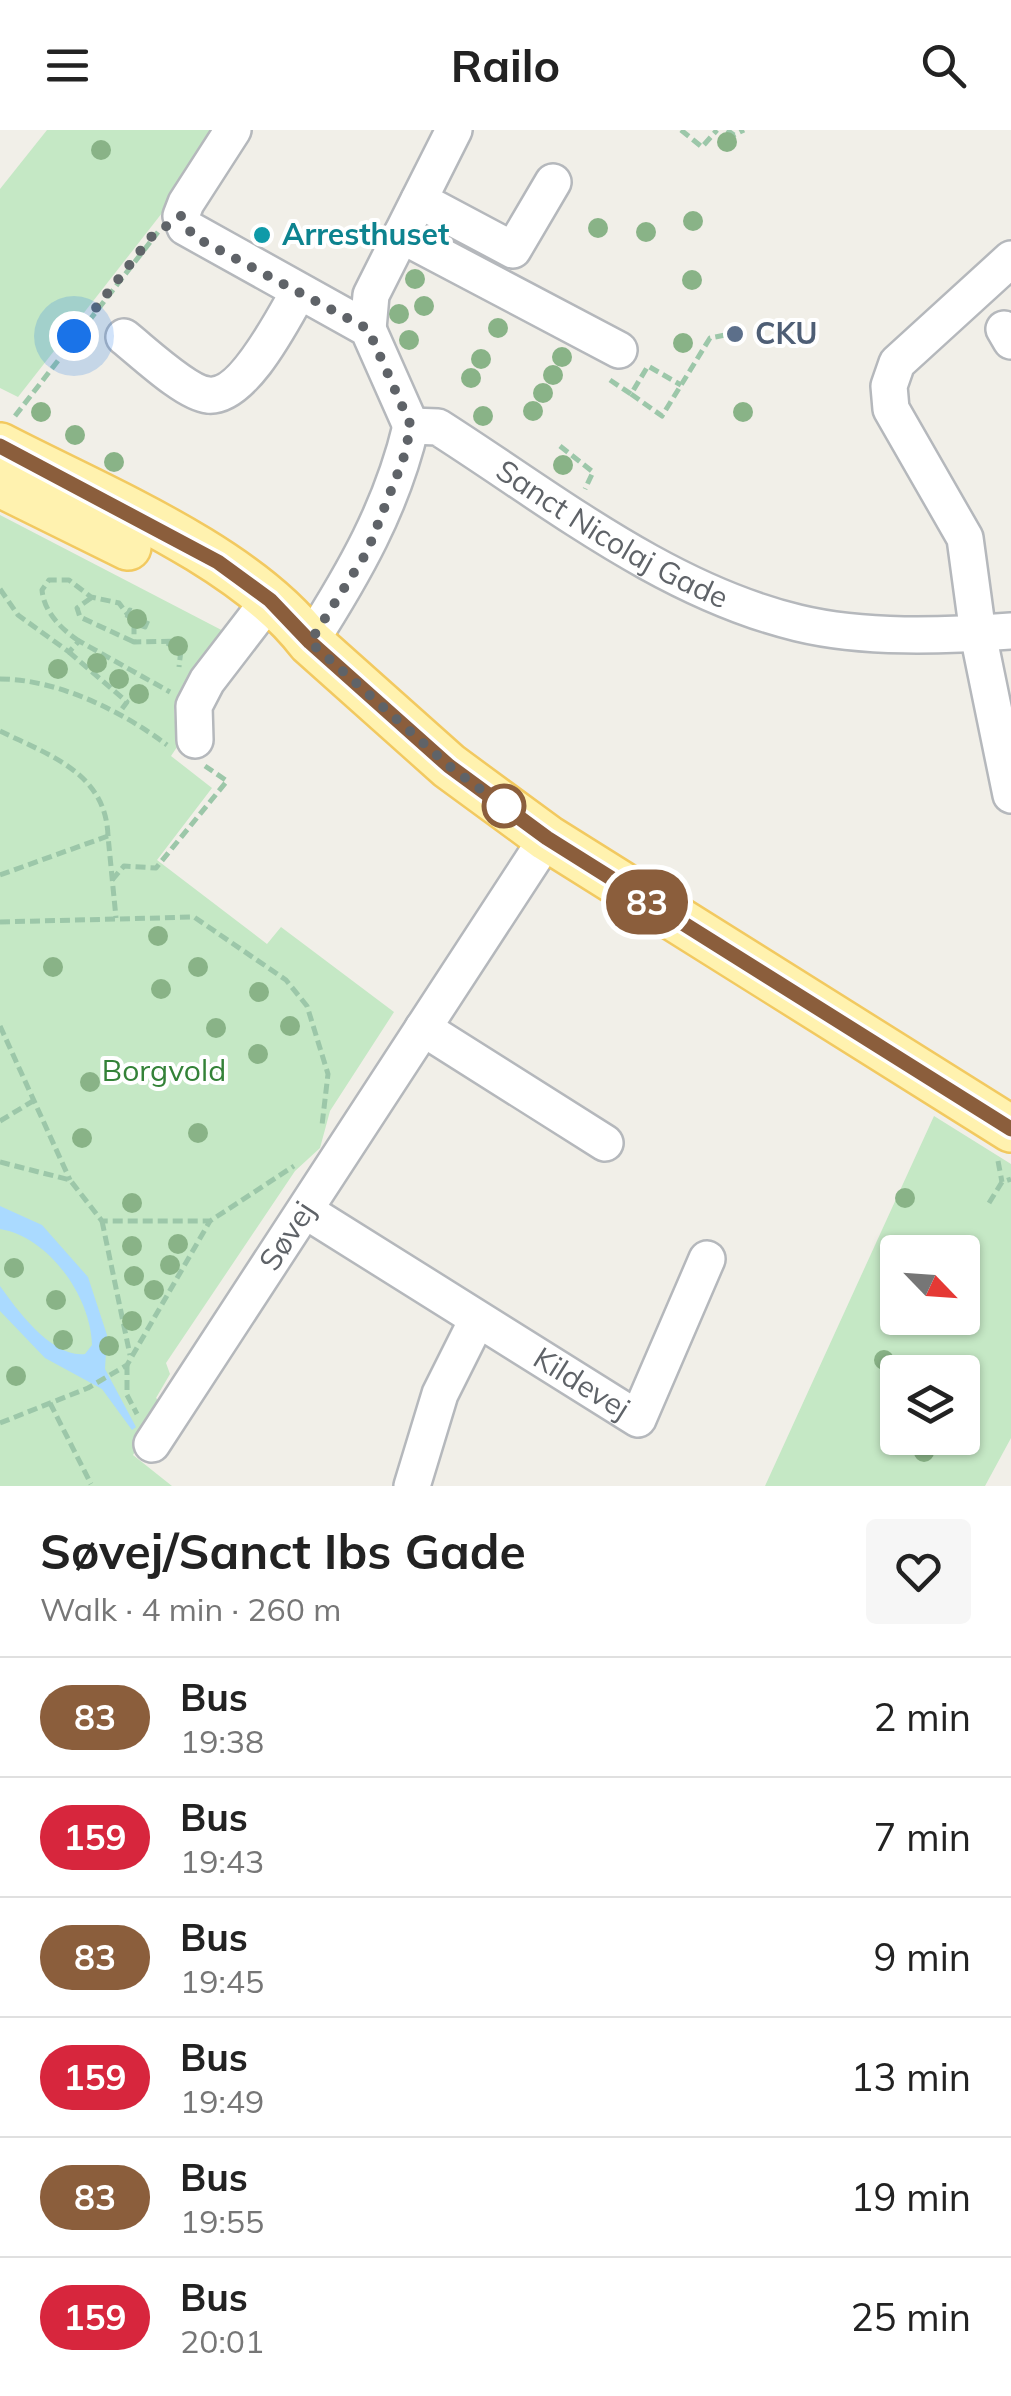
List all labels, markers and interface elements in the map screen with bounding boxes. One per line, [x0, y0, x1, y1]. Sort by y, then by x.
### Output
text: Railo [451, 37, 560, 93]
icon: menu [40, 38, 95, 93]
icon: search [916, 38, 971, 93]
place label: Arresthuset [282, 215, 449, 253]
marker: Arresthuset [251, 224, 273, 246]
your location [49, 311, 99, 361]
place label: CKU [755, 314, 817, 352]
marker: CKU [724, 323, 746, 345]
street label: Sanct Nicolaj Gade [489, 451, 734, 616]
unlabelled marker [483, 785, 525, 827]
line badge: 83 [602, 870, 692, 934]
text: 83 [626, 880, 668, 924]
park label: Borgvold [102, 1051, 226, 1089]
street label: Søvej [250, 1194, 323, 1277]
north arrow [880, 1235, 980, 1335]
map controls [880, 1235, 980, 1455]
street label: Kildevej [527, 1338, 637, 1427]
button: layers [880, 1355, 980, 1455]
button: heart [866, 1519, 971, 1624]
text: Søvej/Sanct Ibs Gade [40, 1521, 526, 1581]
text: Walk · 4 min · 260 m [40, 1589, 341, 1629]
text: Bus [180, 1673, 248, 1721]
text: 2 min [874, 1693, 971, 1741]
text: 83 [74, 1695, 116, 1739]
text: 19:38 [180, 1721, 264, 1761]
text: Bus [180, 1793, 248, 1841]
text: 7 min [874, 1813, 971, 1861]
text: 159 [63, 1815, 127, 1859]
text: 19:43 [180, 1841, 264, 1881]
text: Bus [180, 1913, 248, 1961]
text: 9 min [874, 1933, 971, 1981]
text: 83 [74, 1935, 116, 1979]
text: 19:45 [180, 1961, 264, 2001]
text: Bus [180, 2033, 248, 2081]
text: 13 min [851, 2053, 971, 2101]
text: 159 [63, 2055, 127, 2099]
text: 19:49 [180, 2081, 264, 2121]
text: Bus [180, 2153, 248, 2201]
text: 19 min [851, 2173, 971, 2221]
text: 83 [74, 2175, 116, 2219]
text: 19:55 [180, 2201, 264, 2241]
text: Bus [180, 2273, 248, 2321]
text: 25 min [851, 2293, 971, 2341]
text: 159 [63, 2295, 127, 2339]
text: 20:01 [180, 2321, 264, 2361]

